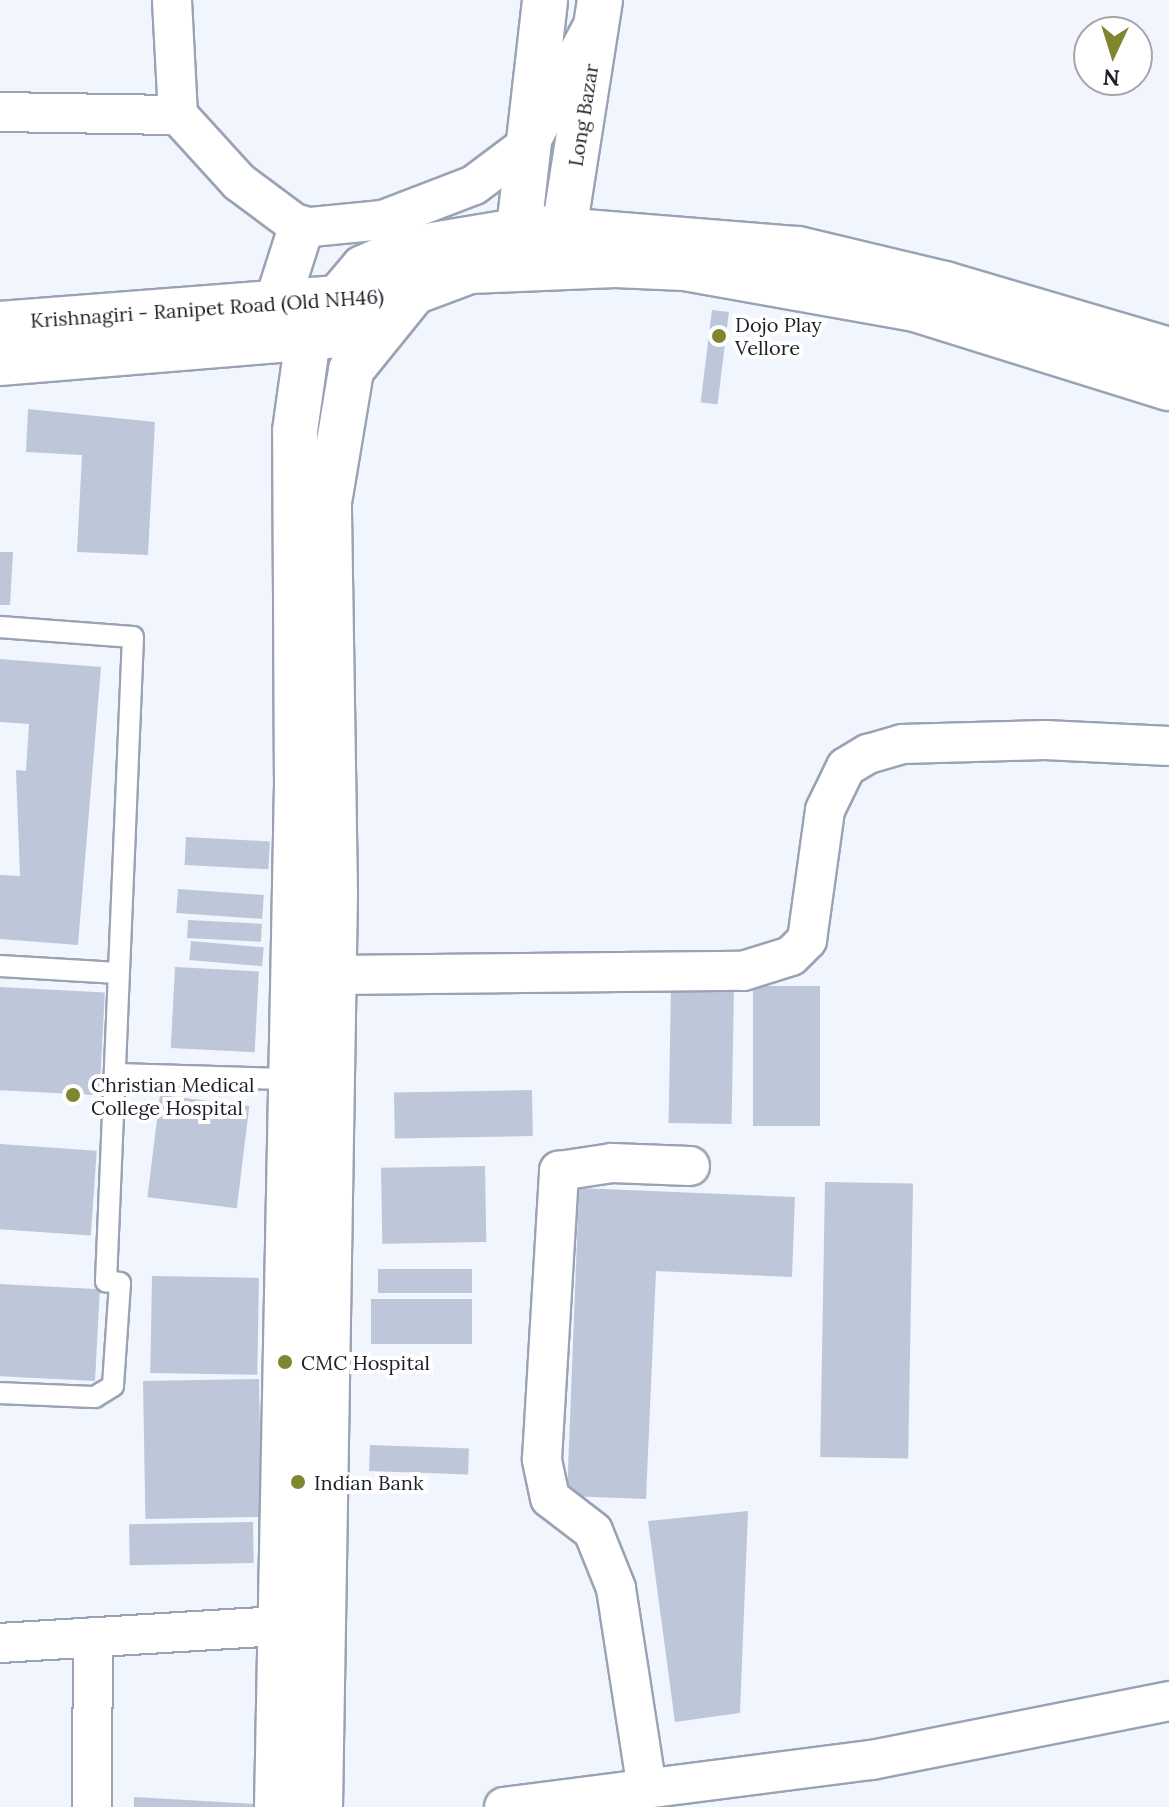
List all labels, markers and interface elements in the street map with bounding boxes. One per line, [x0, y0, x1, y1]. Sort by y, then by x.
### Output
north arrow [1073, 16, 1153, 96]
street label: Long Bazar [563, 62, 603, 168]
text: N [1102, 63, 1121, 93]
street label: Krishnagiri - Ranipet Road (Old NH46) [29, 284, 385, 332]
place label: Dojo Play Vellore [735, 312, 822, 359]
marker: Dojo Play Vellore [710, 327, 728, 345]
place label: Christian Medical College Hospital [91, 1072, 254, 1119]
marker: Christian Medical College Hospital [62, 1084, 84, 1106]
place label: CMC Hospital [301, 1350, 430, 1374]
marker: CMC Hospital [276, 1353, 294, 1371]
place label: Indian Bank [314, 1470, 424, 1494]
marker: Indian Bank [289, 1473, 307, 1491]

